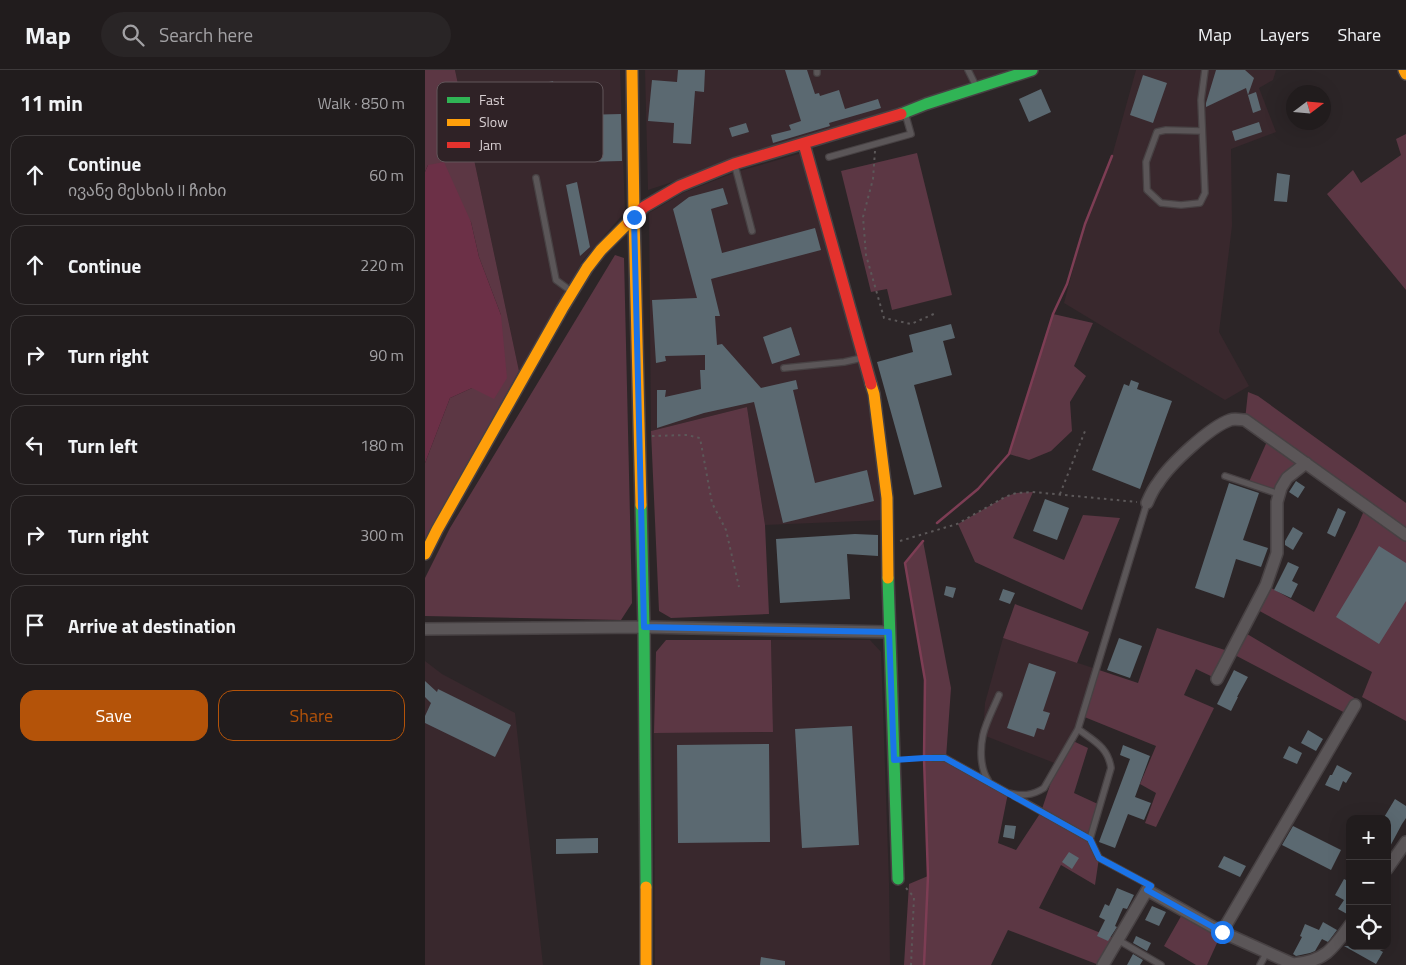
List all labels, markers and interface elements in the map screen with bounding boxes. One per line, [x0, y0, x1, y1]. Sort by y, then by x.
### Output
search box [101, 12, 451, 57]
text: Map [25, 17, 71, 53]
text: Search here [159, 20, 253, 49]
icon: search [119, 21, 147, 49]
text: Map [1198, 21, 1232, 48]
text: Layers [1260, 21, 1309, 48]
text: Share [1337, 21, 1381, 48]
legend [437, 82, 603, 162]
north arrow [1286, 85, 1331, 130]
text: 11 min [20, 87, 83, 119]
text: Fast [479, 89, 504, 110]
text: Walk · 850 m [317, 91, 405, 115]
text: Slow [479, 111, 508, 132]
text: Jam [479, 134, 502, 155]
text: Continue [68, 149, 141, 178]
icon: ahead [21, 161, 49, 189]
text: 60 m [369, 163, 404, 187]
text: ივანე მესხის II ჩიხი [68, 178, 227, 202]
route end [623, 206, 646, 229]
icon: ahead [21, 251, 49, 279]
text: Continue [68, 251, 141, 280]
text: 220 m [360, 253, 404, 277]
icon: right [21, 341, 49, 369]
text: Turn right [68, 341, 149, 370]
text: 90 m [369, 343, 404, 367]
icon: left [21, 431, 49, 459]
text: Turn left [68, 431, 138, 460]
text: 180 m [360, 433, 404, 457]
icon: right [21, 521, 49, 549]
text: Turn right [68, 521, 149, 550]
text: 300 m [360, 523, 404, 547]
icon: arrive [21, 611, 49, 639]
text: Arrive at destination [68, 611, 236, 640]
button: Save [20, 690, 208, 741]
button: Share [218, 690, 405, 741]
map controls [1346, 815, 1391, 950]
button: + [1346, 815, 1391, 860]
button: − [1346, 860, 1391, 905]
button: locate [1346, 905, 1391, 950]
route start [1211, 921, 1234, 944]

